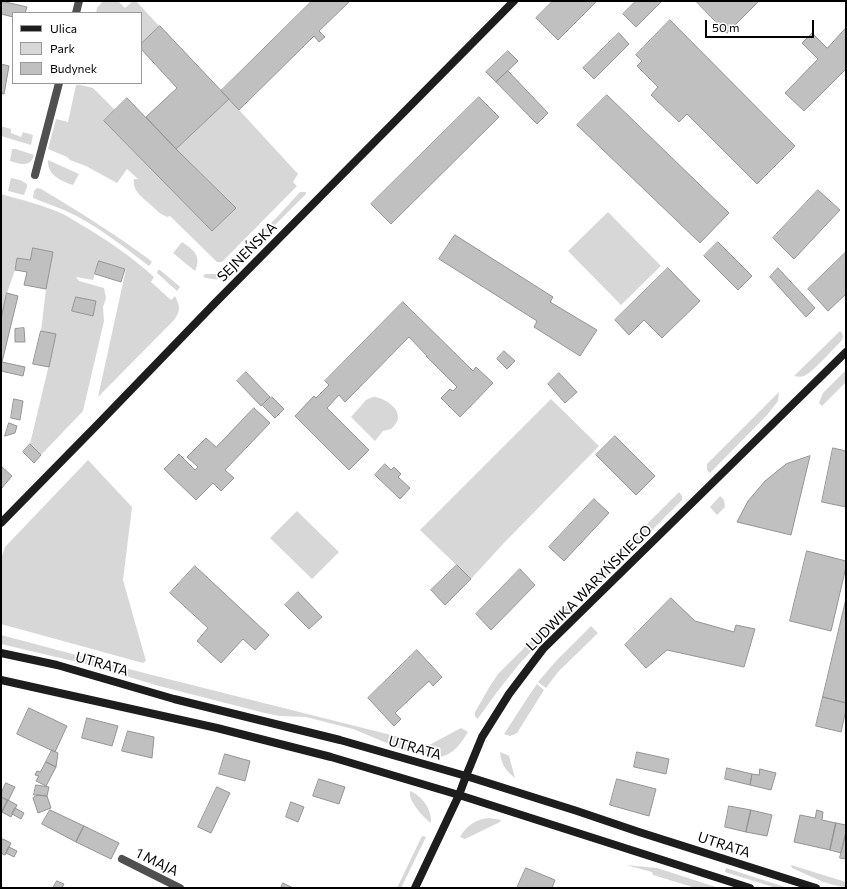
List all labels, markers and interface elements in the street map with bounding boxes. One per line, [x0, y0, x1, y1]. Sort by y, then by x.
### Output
legend [12, 12, 142, 84]
scale bar [707, 12, 816, 38]
text: 50 m [712, 20, 740, 34]
text: Ulica [50, 21, 77, 35]
text: Park [50, 41, 75, 55]
text: Budynek [50, 61, 97, 75]
street label: SEJNEŃSKA [214, 219, 280, 285]
street label: LUDWIKA WARYŃSKIEGO [523, 522, 655, 654]
street label: UTRATA [74, 648, 130, 680]
street label: UTRATA [387, 732, 443, 764]
street label: UTRATA [696, 829, 752, 861]
street label: 1 MAJA [133, 844, 181, 880]

